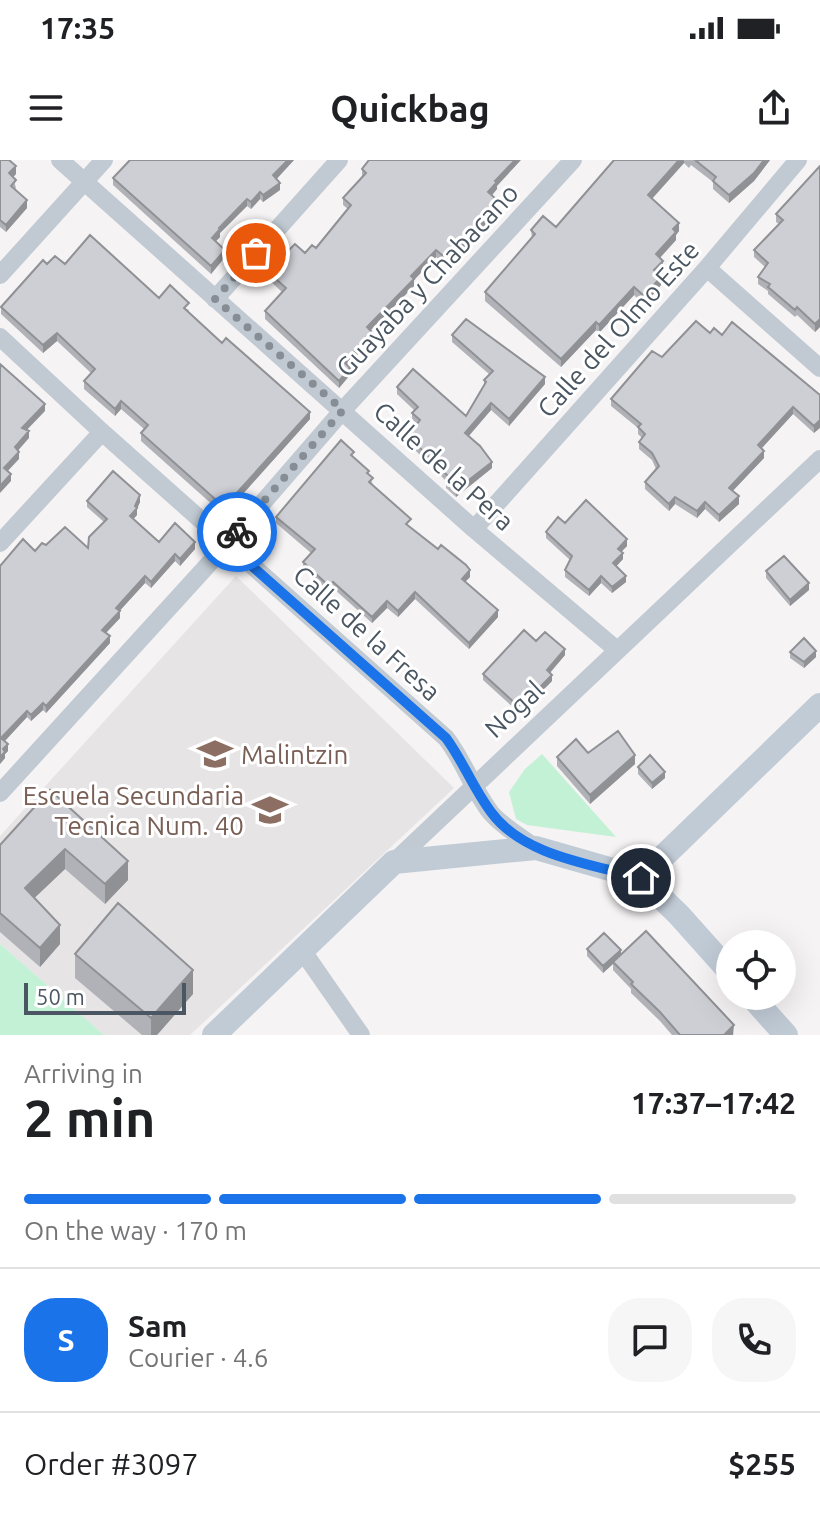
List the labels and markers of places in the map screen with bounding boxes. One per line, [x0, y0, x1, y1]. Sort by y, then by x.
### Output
pin [222, 219, 290, 287]
school or university icon: Malintzin [196, 735, 234, 773]
place label: Malintzin [241, 740, 348, 769]
place label: Escuela Secundaria Tecnica Num. 40 [23, 781, 244, 840]
school or university icon: Escuela Secundaria Tecnica Num. 40 [251, 791, 289, 829]
pin [607, 844, 675, 912]

